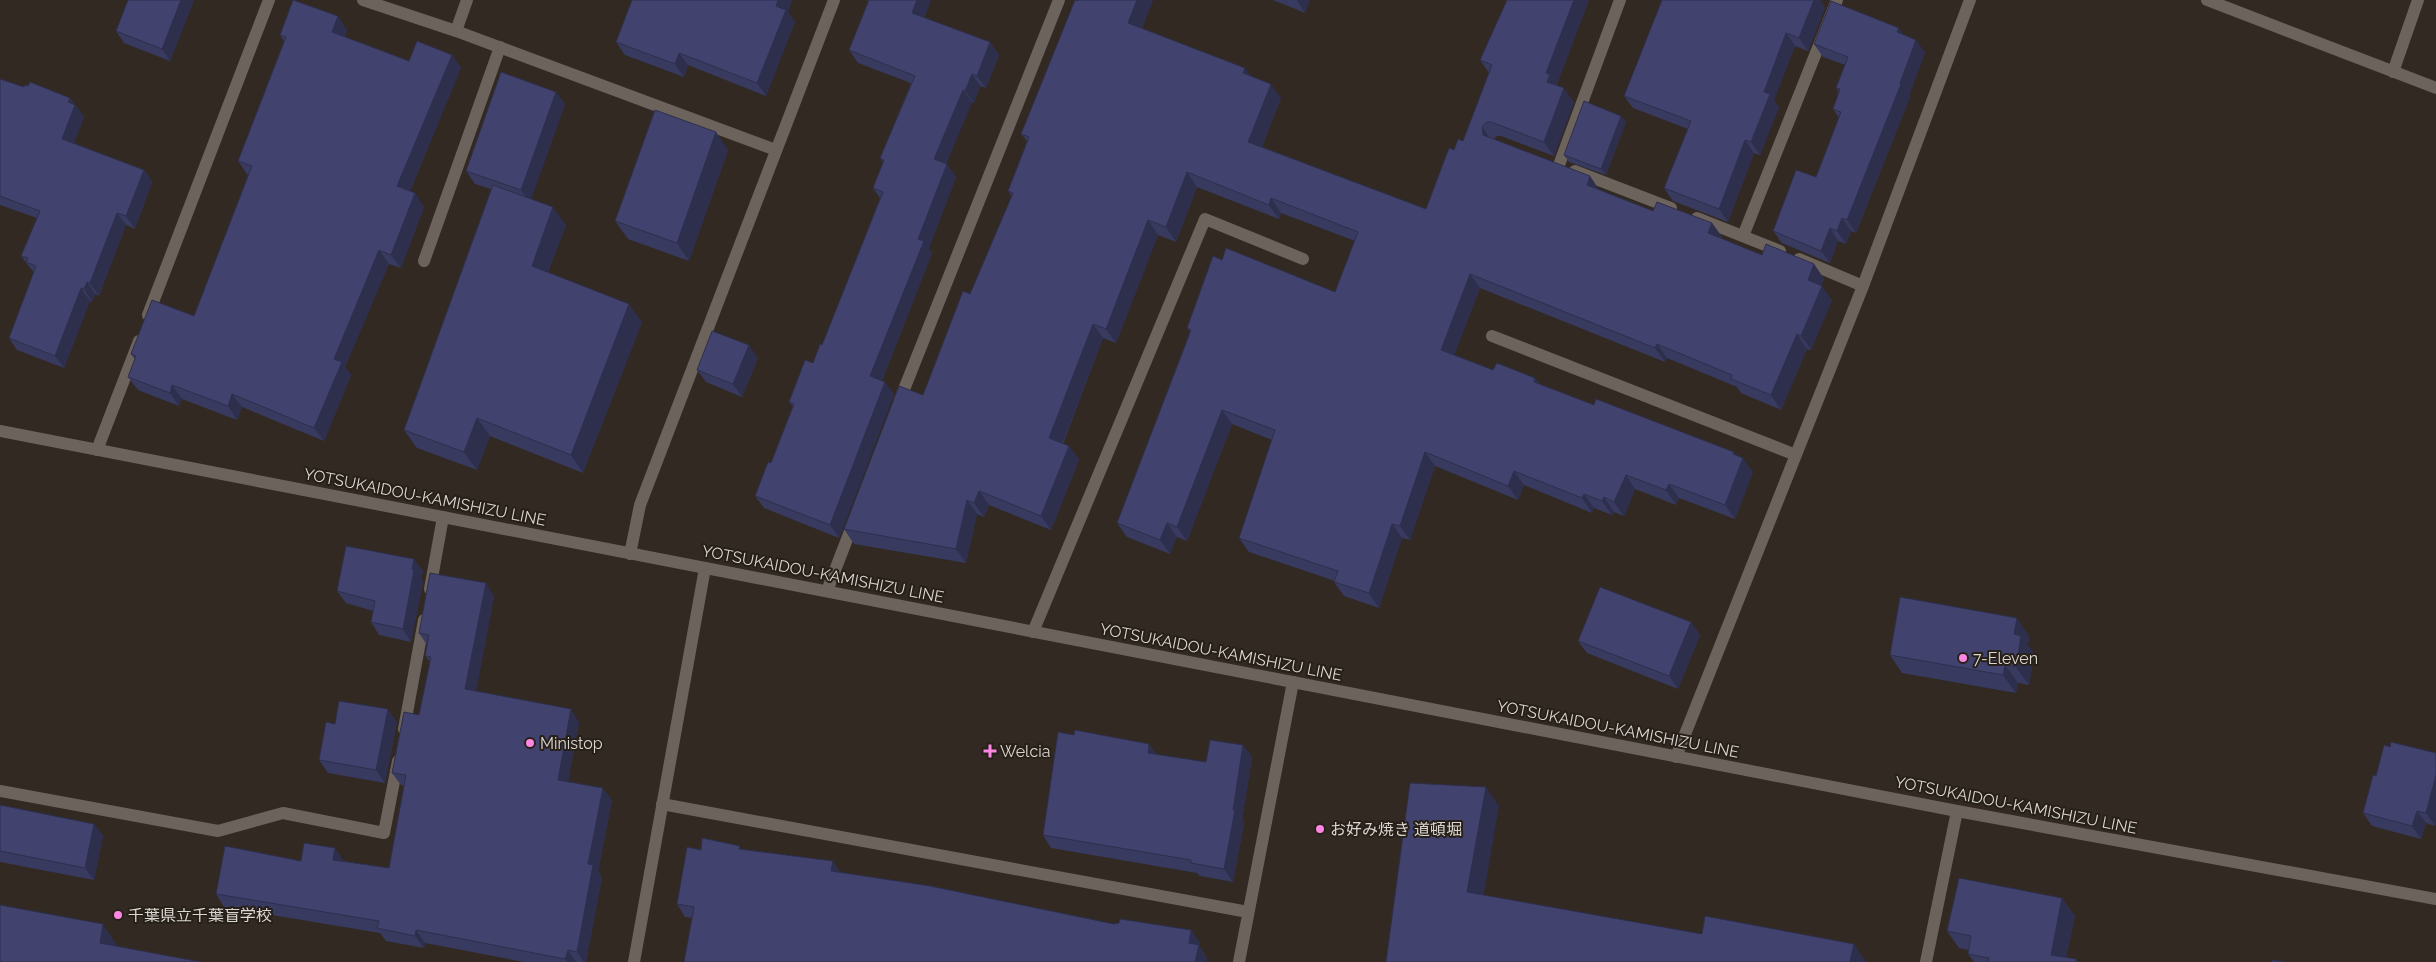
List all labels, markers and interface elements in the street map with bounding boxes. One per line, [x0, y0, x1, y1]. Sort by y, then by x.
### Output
street label: YOTSUKAIDOU-KAMISHIZU LINE [302, 464, 548, 530]
street label: YOTSUKAIDOU-KAMISHIZU LINE [700, 541, 946, 607]
street label: YOTSUKAIDOU-KAMISHIZU LINE [1098, 619, 1344, 685]
place label: 7-Eleven [1973, 649, 2038, 668]
marker: 7-Eleven [1957, 652, 1969, 664]
street label: YOTSUKAIDOU-KAMISHIZU LINE [1495, 696, 1741, 762]
place label: Ministop [540, 734, 603, 753]
marker: Ministop [524, 737, 536, 749]
place label: Welcia [1000, 742, 1050, 761]
marker: Welcia [984, 745, 996, 757]
street label: YOTSUKAIDOU-KAMISHIZU LINE [1893, 772, 2139, 838]
place label: お好み焼き 道頓堀 [1330, 820, 1462, 839]
marker: お好み焼き 道頓堀 [1314, 823, 1326, 835]
place label: 千葉県立千葉盲学校 [128, 906, 272, 925]
marker: 千葉県立千葉盲学校 [112, 909, 124, 921]

